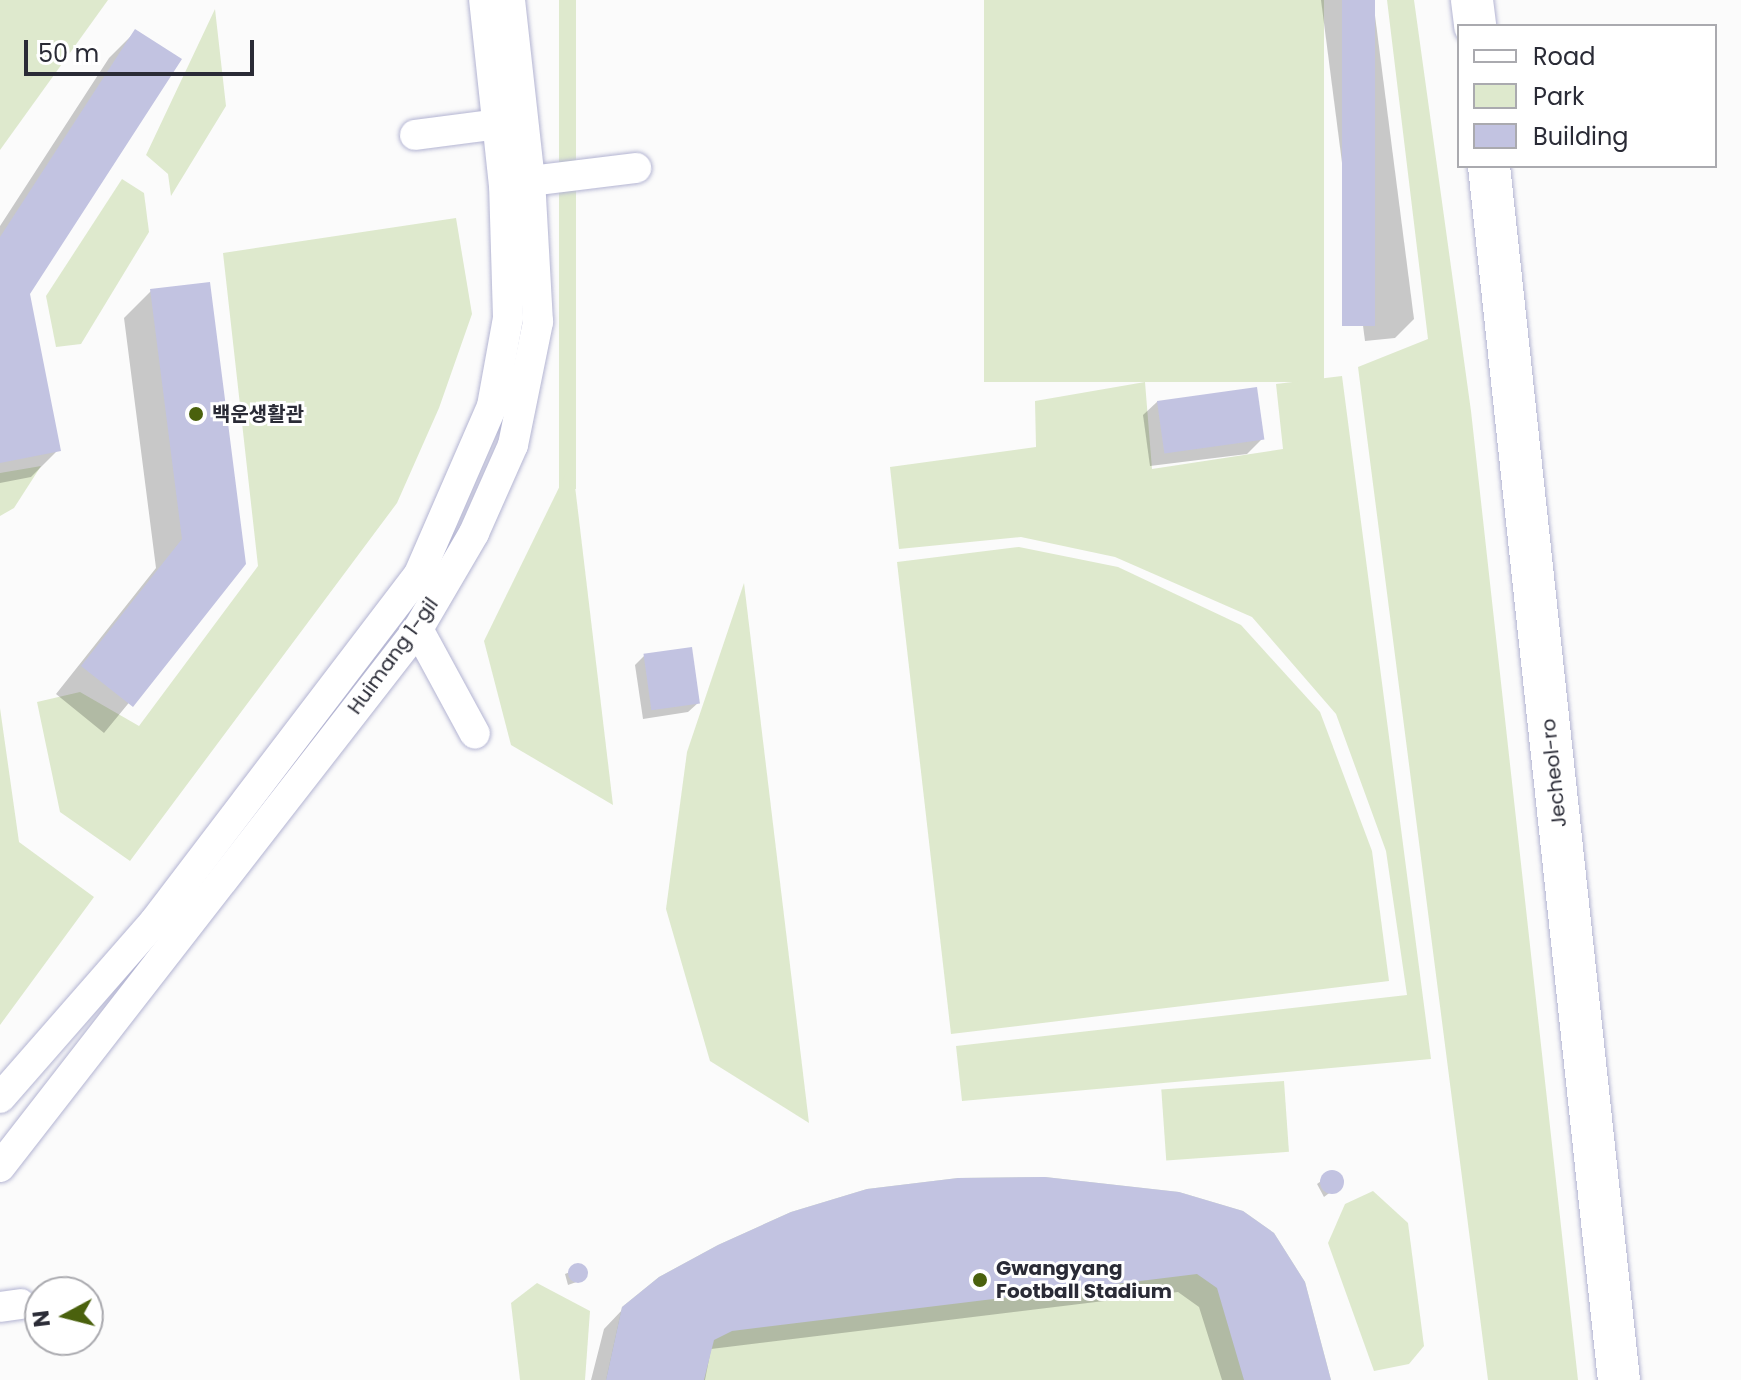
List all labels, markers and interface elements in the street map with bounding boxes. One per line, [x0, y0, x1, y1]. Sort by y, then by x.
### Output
scale bar [28, 24, 258, 74]
legend [1457, 24, 1717, 168]
text: 50 m [38, 37, 99, 70]
text: Road [1533, 40, 1595, 73]
text: Park [1533, 80, 1584, 113]
text: Building [1533, 120, 1629, 153]
place label: 백운생활관 [212, 402, 304, 426]
marker: 백운생활관 [187, 405, 205, 423]
street label: Huimang 1-gil [343, 593, 443, 719]
street label: Jecheol-ro [1536, 717, 1572, 829]
place label: Gwangyang Football Stadium [996, 1256, 1172, 1303]
marker: Gwangyang Football Stadium [971, 1271, 989, 1289]
north arrow [24, 1276, 104, 1356]
text: N [25, 1309, 58, 1329]

